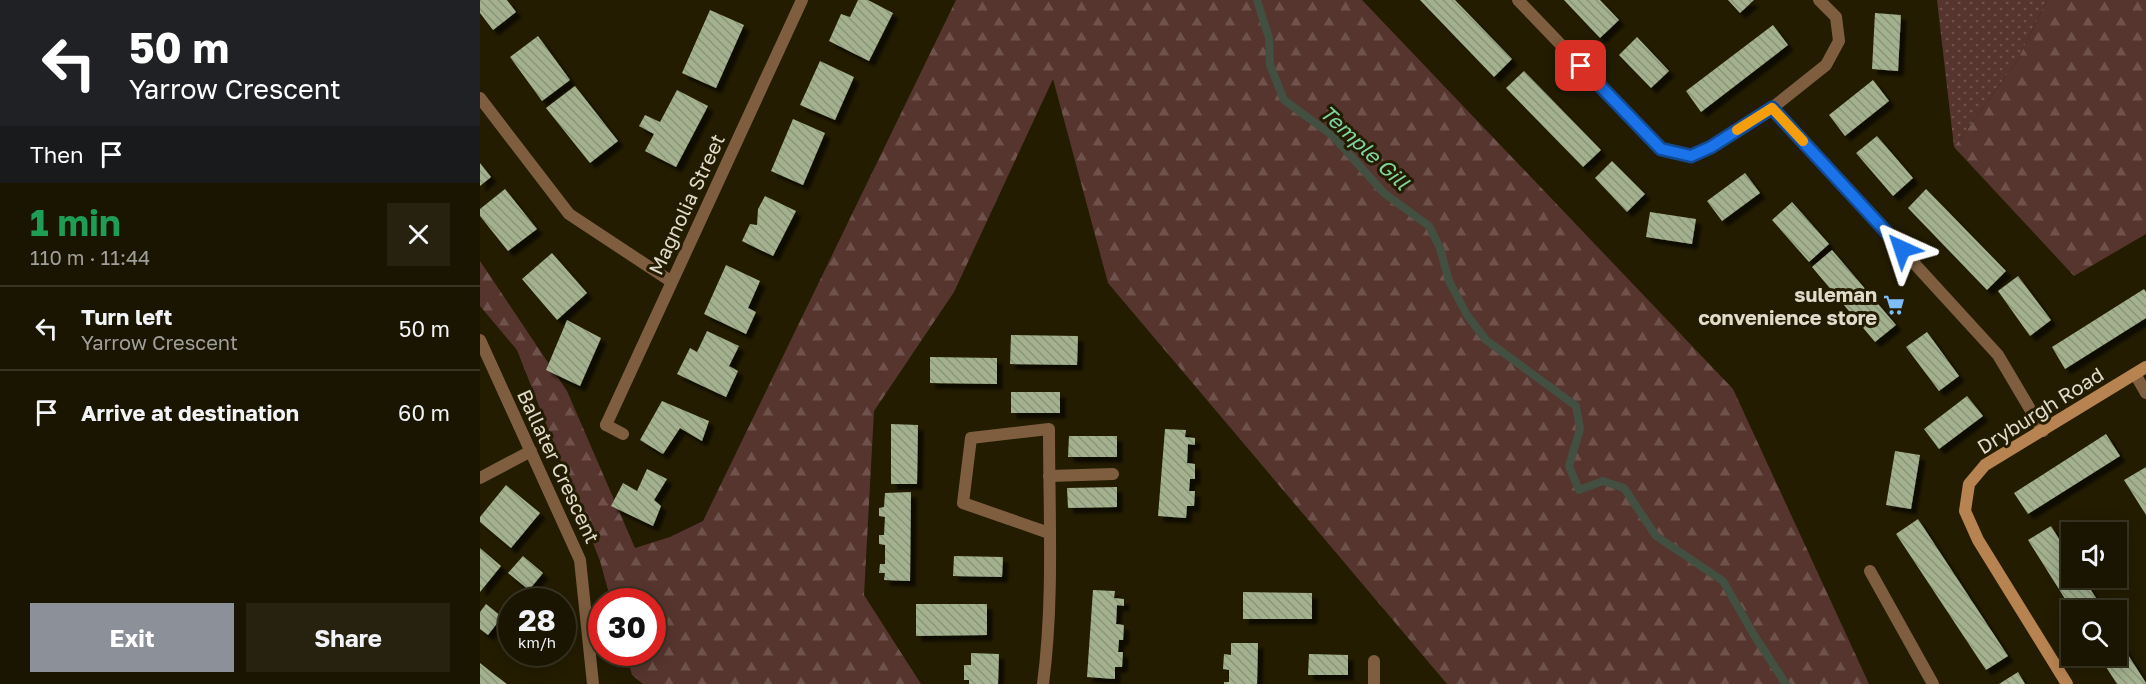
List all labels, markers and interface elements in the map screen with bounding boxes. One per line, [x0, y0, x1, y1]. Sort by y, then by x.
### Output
text: 50 m [129, 22, 229, 72]
icon: left [30, 24, 108, 102]
pin [1555, 40, 1606, 91]
icon: arrive [1564, 49, 1597, 82]
text: Yarrow Crescent [129, 73, 341, 105]
water label: Temple Gill [1315, 99, 1416, 196]
street label: Magnolia Street [643, 130, 729, 278]
icon: arrive [95, 138, 128, 171]
text: Then [30, 141, 83, 168]
text: 1 min [30, 201, 121, 244]
button: close [387, 203, 450, 266]
position arrow [1870, 217, 1934, 281]
text: 110 m · 11:44 [30, 245, 150, 269]
place label: suleman convenience store [1698, 282, 1877, 329]
supermarket icon: suleman convenience store [1882, 293, 1906, 317]
text: Turn left [81, 303, 172, 330]
icon: left [30, 312, 63, 345]
text: 50 m [399, 315, 450, 342]
text: Yarrow Crescent [81, 330, 238, 354]
street label: Dryburgh Road [1972, 362, 2108, 458]
street label: Ballater Crescent [513, 385, 605, 547]
icon: arrive [30, 396, 63, 429]
text: Arrive at destination [81, 399, 299, 426]
text: 60 m [398, 399, 450, 426]
map controls [2061, 522, 2127, 666]
button: sound [2061, 522, 2127, 588]
speed limit sign: 30 [588, 588, 666, 666]
button: search [2061, 600, 2127, 666]
text: 28 [518, 602, 556, 638]
button: Exit [30, 603, 234, 672]
button: Share [246, 603, 450, 672]
text: km/h [518, 633, 556, 651]

